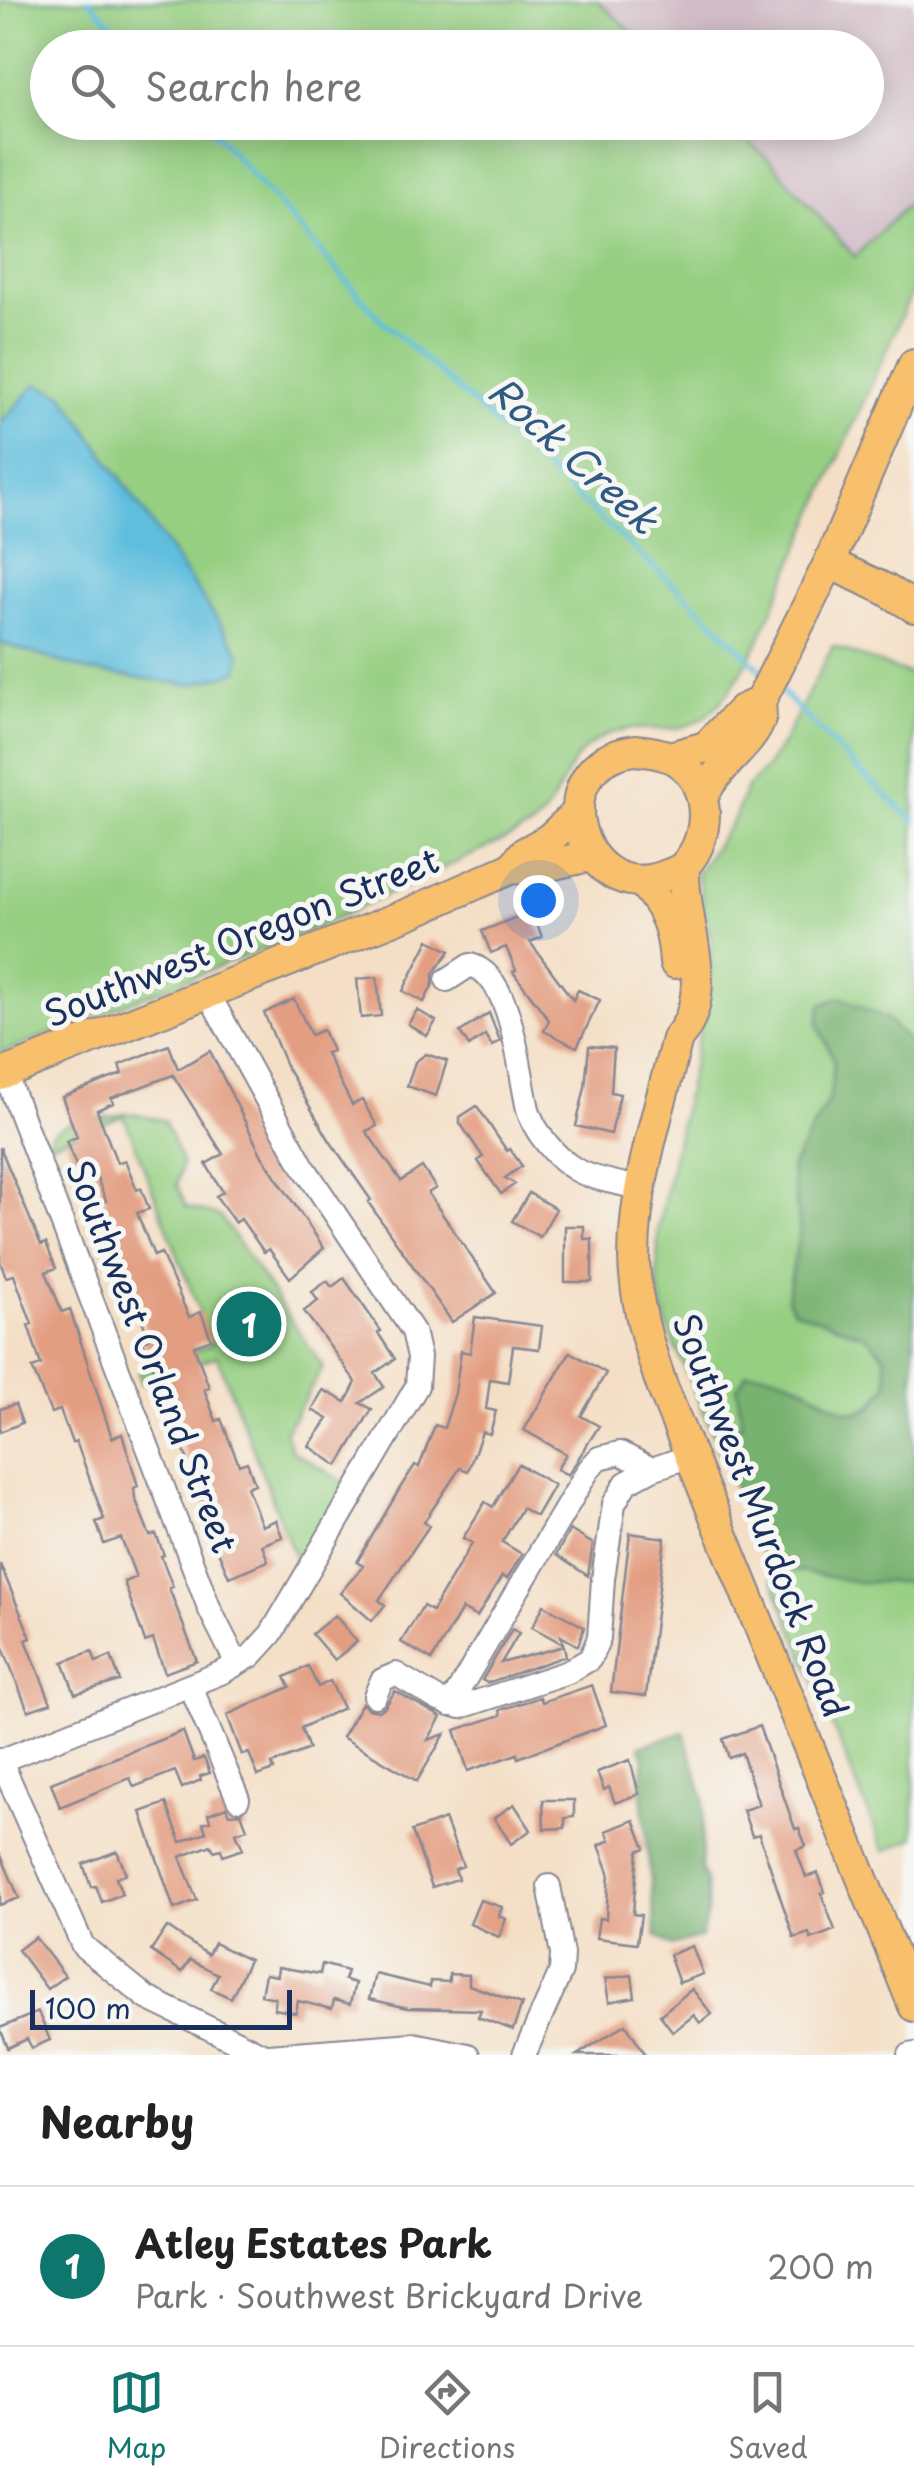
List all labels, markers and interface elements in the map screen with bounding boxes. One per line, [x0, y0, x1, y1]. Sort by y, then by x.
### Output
search box [30, 30, 884, 140]
text: Search here [145, 57, 362, 114]
icon: search [65, 58, 120, 113]
water label: Rock Creek [477, 362, 674, 547]
street label: Southwest Oregon Street [36, 832, 446, 1039]
your location [513, 875, 564, 926]
street label: Southwest Orland Street [54, 1152, 253, 1560]
pin: 1 [216, 1286, 282, 1362]
street label: Southwest Murdock Road [661, 1306, 864, 1725]
scale bar [30, 1985, 292, 2030]
text: 100 m [45, 1986, 131, 2029]
text: Nearby [40, 2089, 194, 2152]
text: Atley Estates Park [135, 2214, 492, 2271]
text: 1 [65, 2242, 80, 2290]
text: 200 m [767, 2242, 874, 2290]
text: Park · Southwest Brickyard Drive [135, 2271, 643, 2319]
tab: Map [106, 2365, 166, 2468]
tab: Directions [379, 2365, 515, 2468]
tab: Saved [728, 2365, 808, 2468]

